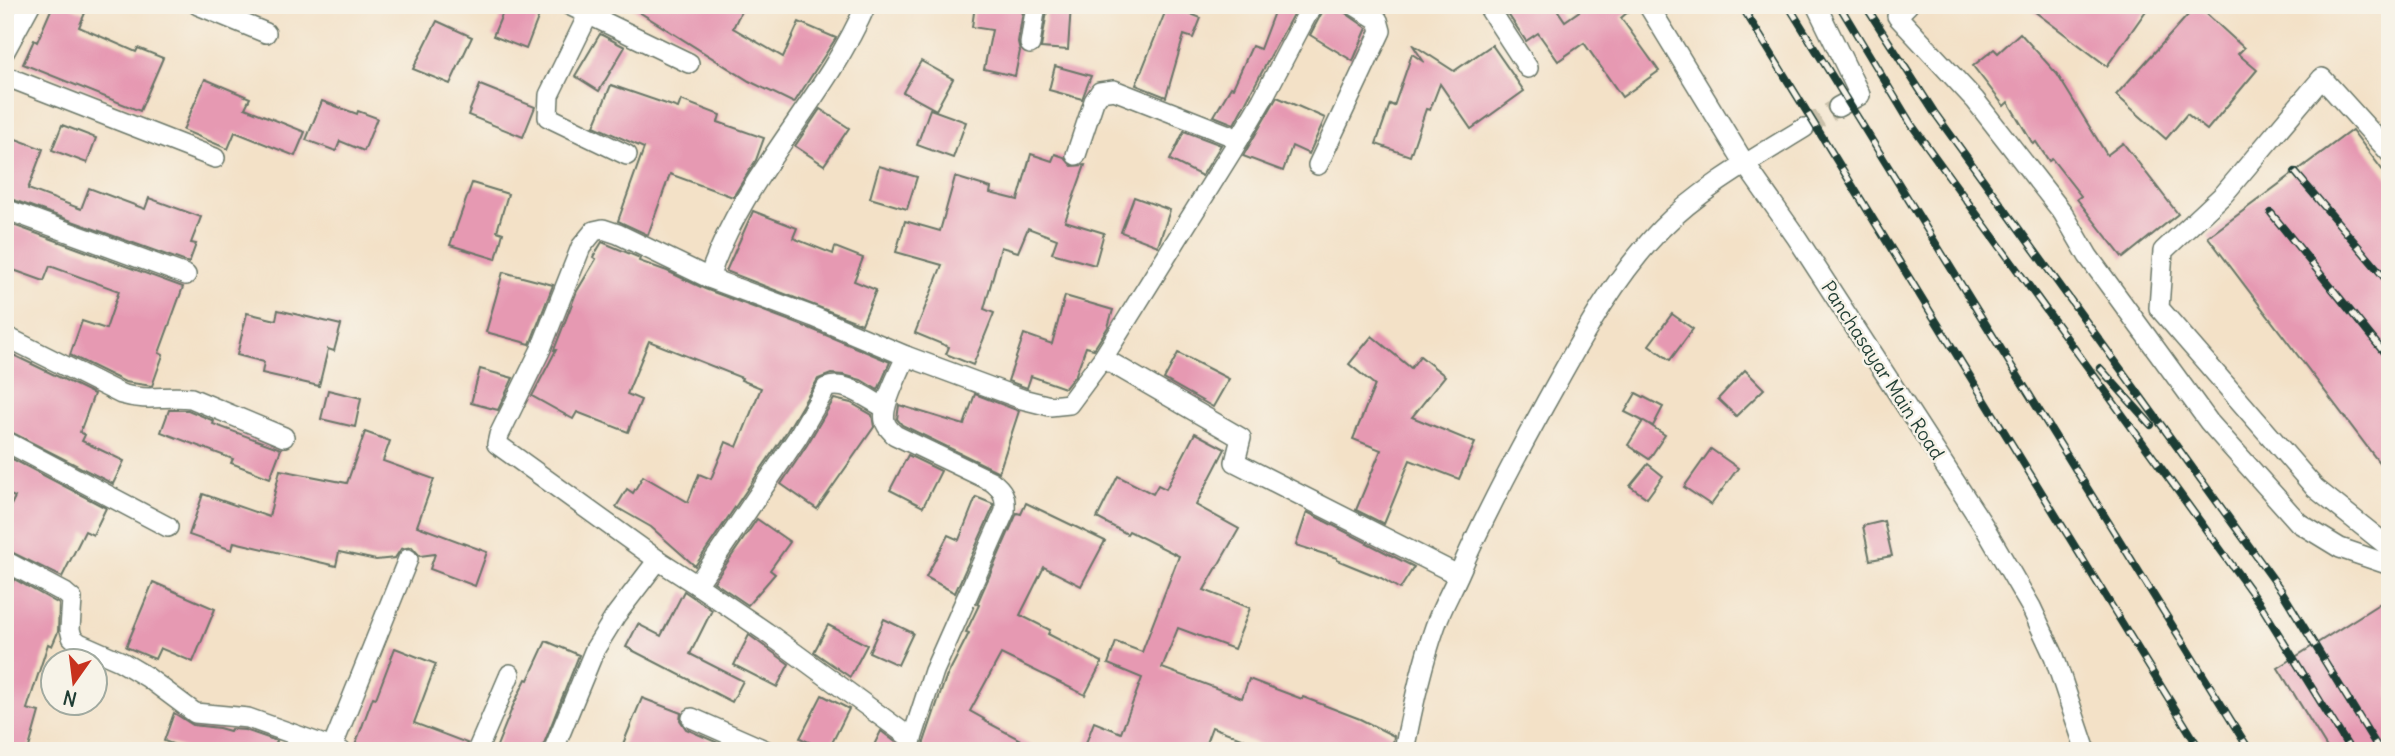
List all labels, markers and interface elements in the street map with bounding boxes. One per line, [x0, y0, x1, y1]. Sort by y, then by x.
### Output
street label: Panchasayar Main Road [1816, 276, 1950, 464]
north arrow [38, 648, 108, 718]
text: N [61, 685, 79, 712]

